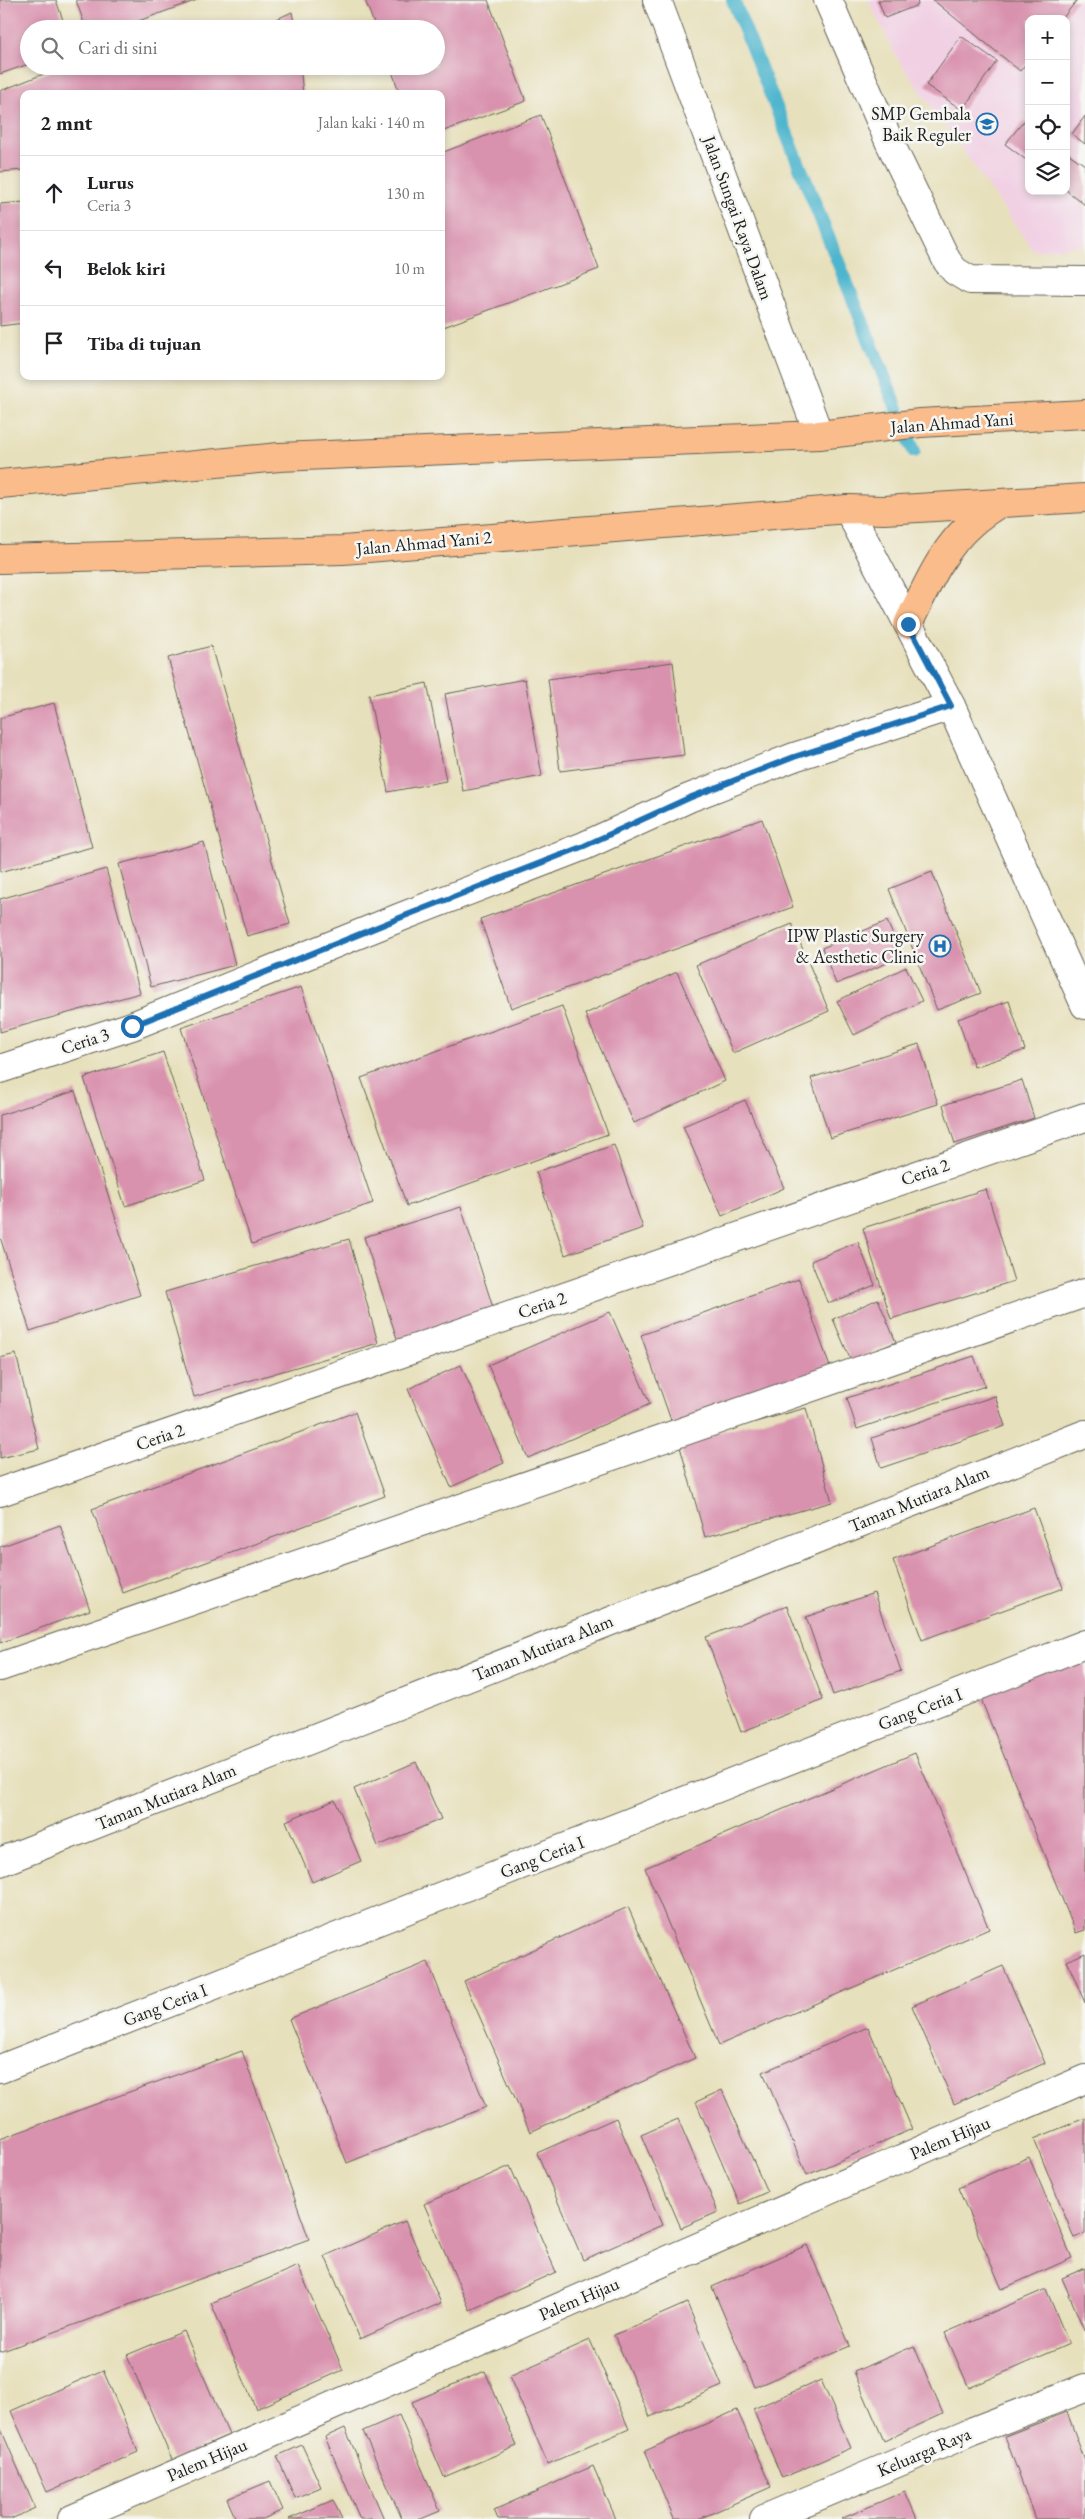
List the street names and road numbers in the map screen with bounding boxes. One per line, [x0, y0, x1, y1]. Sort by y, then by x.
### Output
street label: Jalan Sungai Raya Dalam [697, 131, 779, 303]
street label: Jalan Ahmad Yani [888, 407, 1015, 438]
street label: Jalan Ahmad Yani 2 [353, 525, 493, 560]
street label: Ceria 3 [58, 1022, 112, 1059]
street label: Ceria 2 [898, 1152, 952, 1190]
street label: Ceria 2 [515, 1285, 569, 1323]
street label: Ceria 2 [133, 1417, 187, 1455]
street label: Taman Mutiara Alam [845, 1460, 992, 1537]
street label: Taman Mutiara Alam [469, 1609, 616, 1686]
street label: Gang Ceria I [874, 1682, 965, 1735]
street label: Taman Mutiara Alam [92, 1758, 239, 1835]
street label: Gang Ceria I [496, 1830, 587, 1883]
street label: Gang Ceria I [119, 1978, 210, 2031]
street label: Palem Hijau [906, 2110, 994, 2165]
street label: Palem Hijau [535, 2271, 623, 2326]
street label: Keluarga Raya [874, 2421, 975, 2482]
street label: Palem Hijau [163, 2432, 251, 2487]

